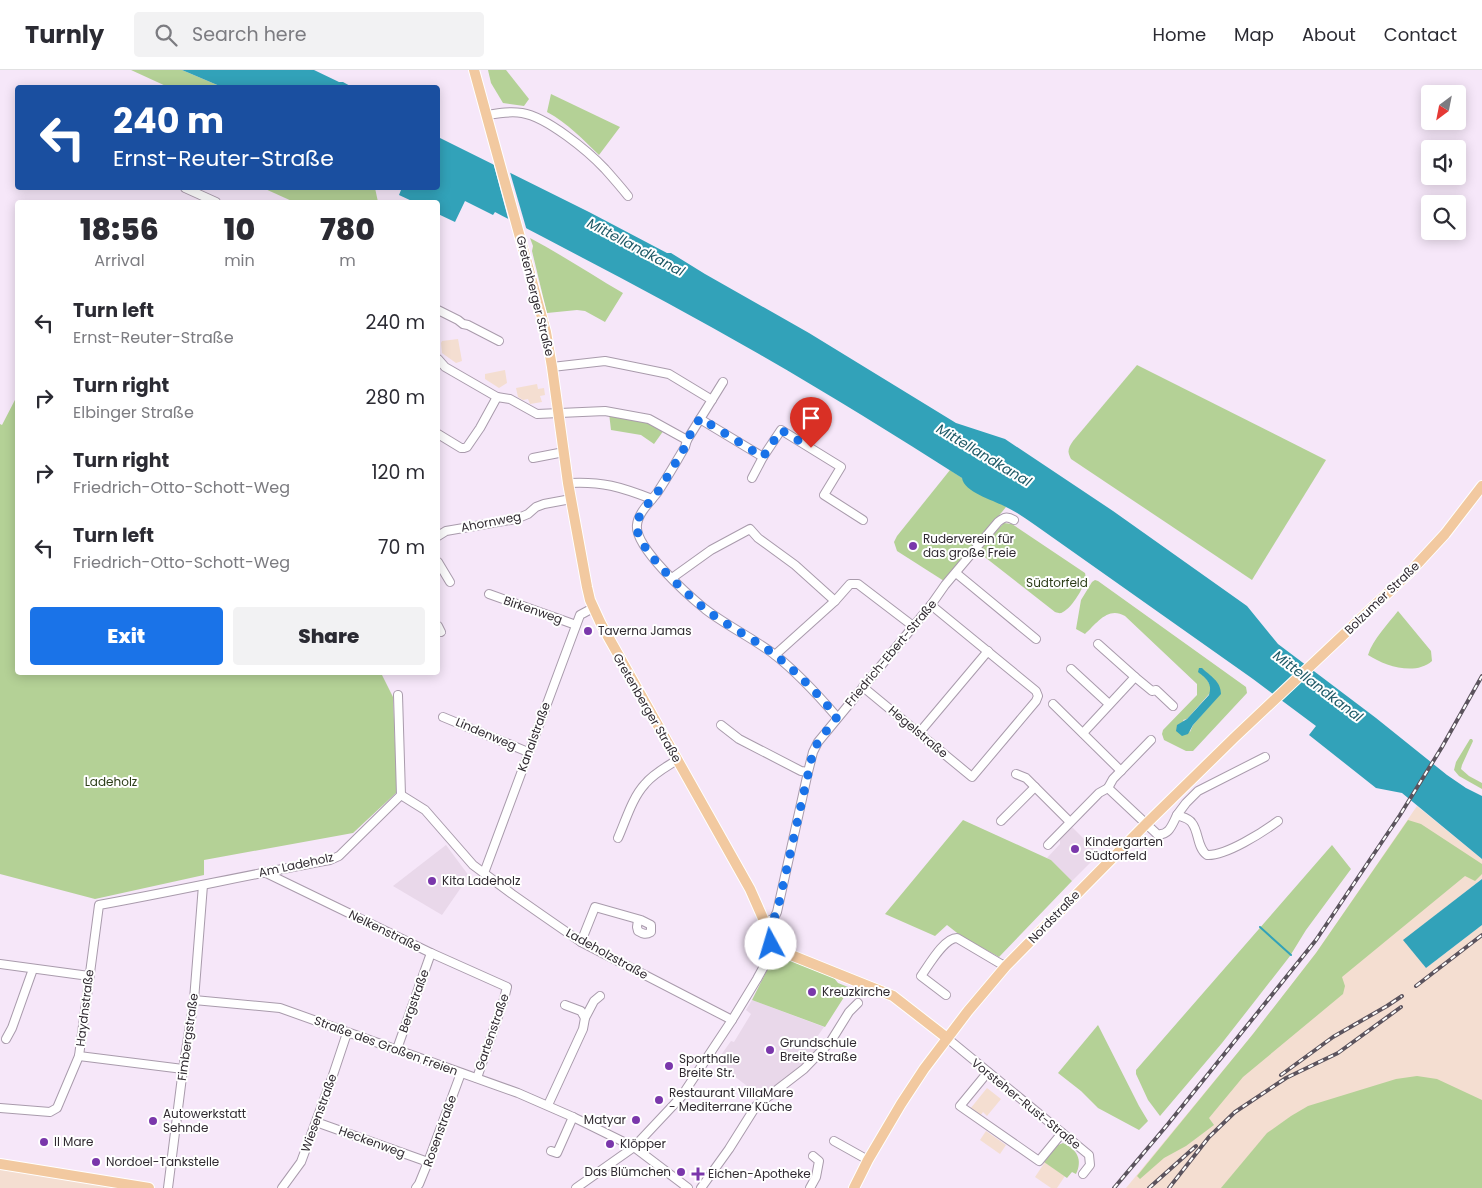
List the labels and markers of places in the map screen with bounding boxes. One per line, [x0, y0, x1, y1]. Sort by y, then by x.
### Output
pin [790, 397, 832, 448]
place label: Ruderverein für das große Freie [923, 530, 1016, 561]
marker: Ruderverein für das große Freie [907, 540, 919, 552]
place label: Taverna Jamas [598, 622, 691, 639]
marker: Taverna Jamas [582, 625, 594, 637]
place label: Kindergarten Südtorfeld [1085, 833, 1163, 864]
marker: Kindergarten Südtorfeld [1069, 843, 1081, 855]
place label: Kita Ladeholz [442, 872, 520, 889]
marker: Kita Ladeholz [426, 875, 438, 887]
place label: Kreuzkirche [822, 983, 890, 1000]
marker: Kreuzkirche [806, 986, 818, 998]
place label: Grundschule Breite Straße [780, 1034, 857, 1065]
marker: Grundschule Breite Straße [764, 1044, 776, 1056]
place label: Sporthalle Breite Str. [679, 1050, 740, 1081]
marker: Sporthalle Breite Str. [663, 1060, 675, 1072]
place label: Restaurant VillaMare - Mediterrane Küche [669, 1084, 793, 1115]
marker: Restaurant VillaMare - Mediterrane Küche [653, 1094, 665, 1106]
place label: Autowerkstatt Sehnde [163, 1105, 246, 1136]
place label: Matyar [584, 1111, 627, 1128]
marker: Matyar [630, 1114, 642, 1126]
marker: Autowerkstatt Sehnde [147, 1115, 159, 1127]
place label: Il Mare [54, 1133, 93, 1150]
place label: Klöpper [620, 1135, 666, 1152]
marker: Il Mare [38, 1136, 50, 1148]
marker: Klöpper [604, 1138, 616, 1150]
place label: Nordoel-Tankstelle [106, 1153, 219, 1170]
marker: Nordoel-Tankstelle [90, 1156, 102, 1168]
place label: Das Blümchen [585, 1163, 671, 1180]
place label: Eichen-Apotheke [708, 1165, 811, 1182]
marker: Das Blümchen [675, 1166, 687, 1178]
marker: Eichen-Apotheke [692, 1168, 704, 1180]

